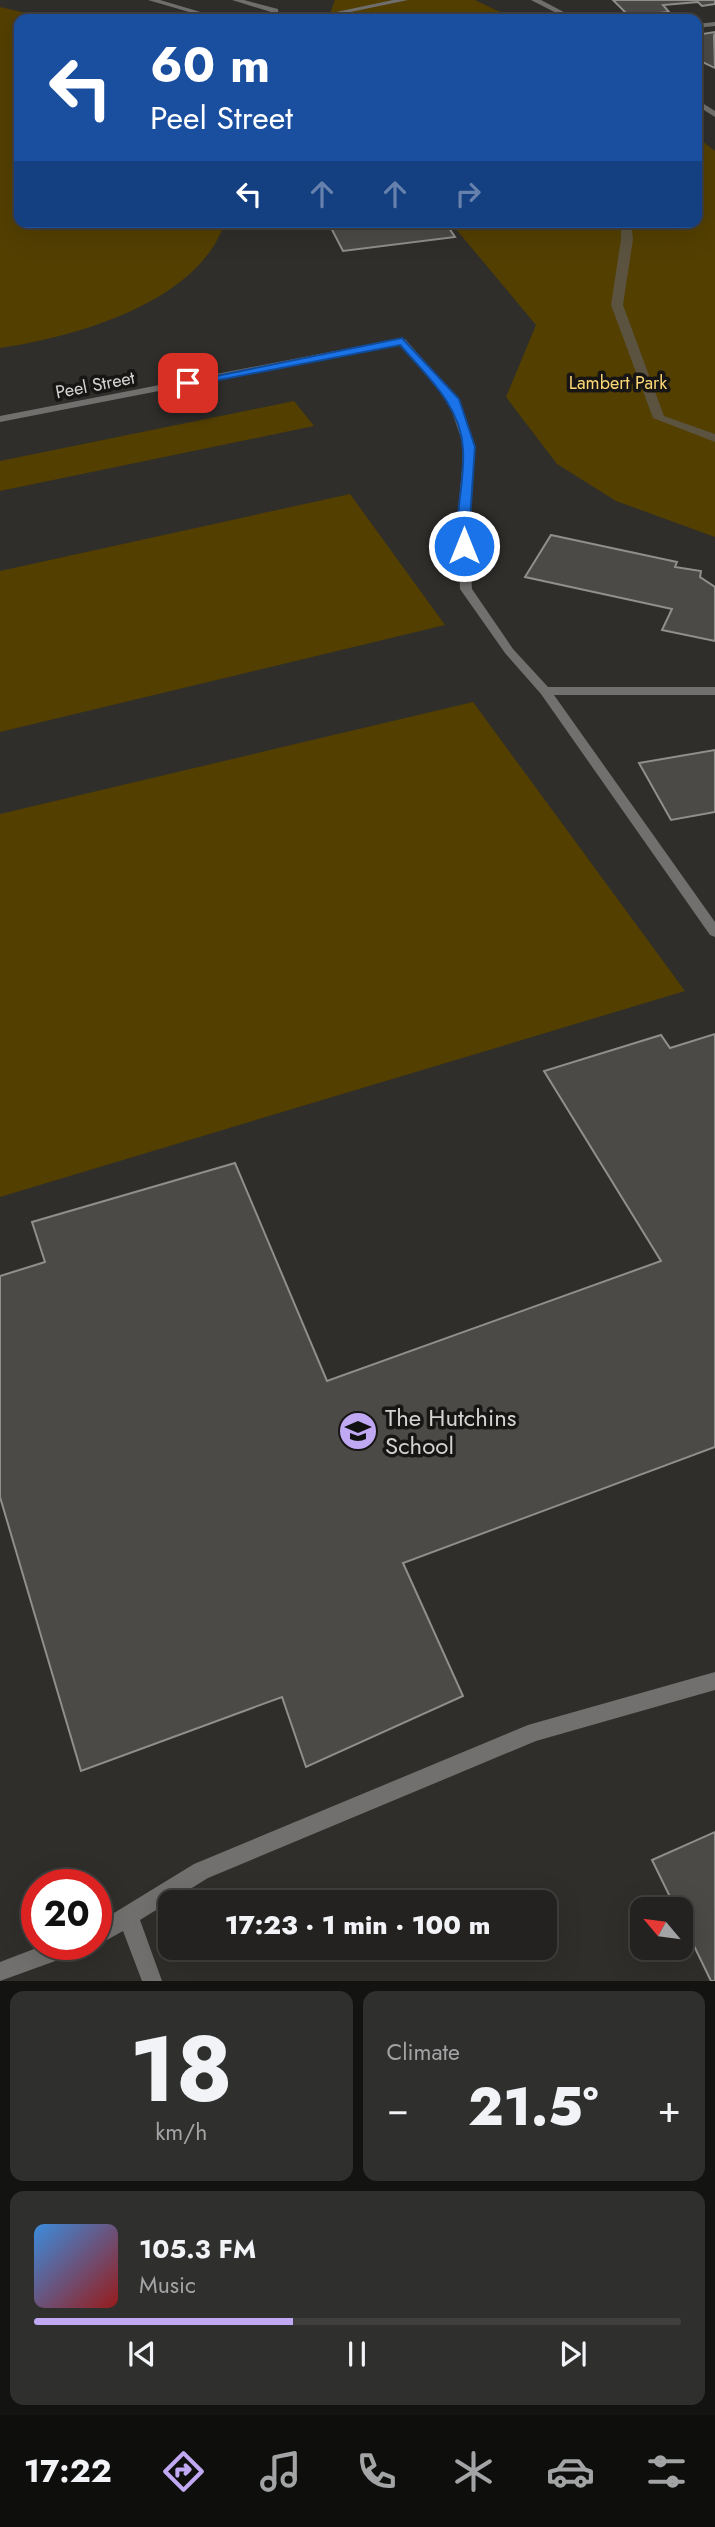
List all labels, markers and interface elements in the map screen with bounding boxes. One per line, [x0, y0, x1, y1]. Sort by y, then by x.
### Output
text: 60 m [150, 30, 270, 100]
icon: left [35, 42, 126, 133]
text: Peel Street [150, 95, 293, 141]
icon: left [230, 175, 268, 213]
icon: ahead [303, 175, 341, 213]
icon: ahead [376, 175, 414, 213]
icon: right [449, 175, 487, 213]
pin [158, 353, 218, 413]
street label: Peel Street [53, 364, 138, 405]
icon: arrive [169, 364, 207, 402]
park label: Lambert Park [569, 370, 667, 396]
position arrow [427, 509, 501, 583]
place label: The Hutchins School [385, 1400, 516, 1463]
school or university icon: The Hutchins School [337, 1410, 379, 1452]
speed limit sign: 20 [21, 1869, 112, 1960]
north arrow [630, 1897, 693, 1960]
map controls [630, 1897, 693, 1960]
text: 17:23 · 1 min · 100 m [225, 1906, 490, 1944]
text: 18 [130, 2004, 233, 2135]
text: Climate [387, 2035, 460, 2069]
text: 21.5° [468, 2069, 599, 2145]
text: − [387, 2081, 409, 2136]
text: + [658, 2081, 681, 2136]
text: km/h [155, 2115, 207, 2149]
text: 105.3 FM [139, 2230, 256, 2268]
text: Music [139, 2268, 196, 2302]
icon: previous [123, 2335, 161, 2373]
icon: pause [338, 2335, 376, 2373]
icon: next [554, 2335, 592, 2373]
icon: directions [159, 2447, 208, 2496]
icon: music [256, 2447, 305, 2496]
icon: phone [352, 2447, 401, 2496]
icon: climate [449, 2447, 498, 2496]
icon: car [546, 2447, 595, 2496]
icon: filters [642, 2447, 691, 2496]
text: 17:22 [24, 2448, 112, 2494]

